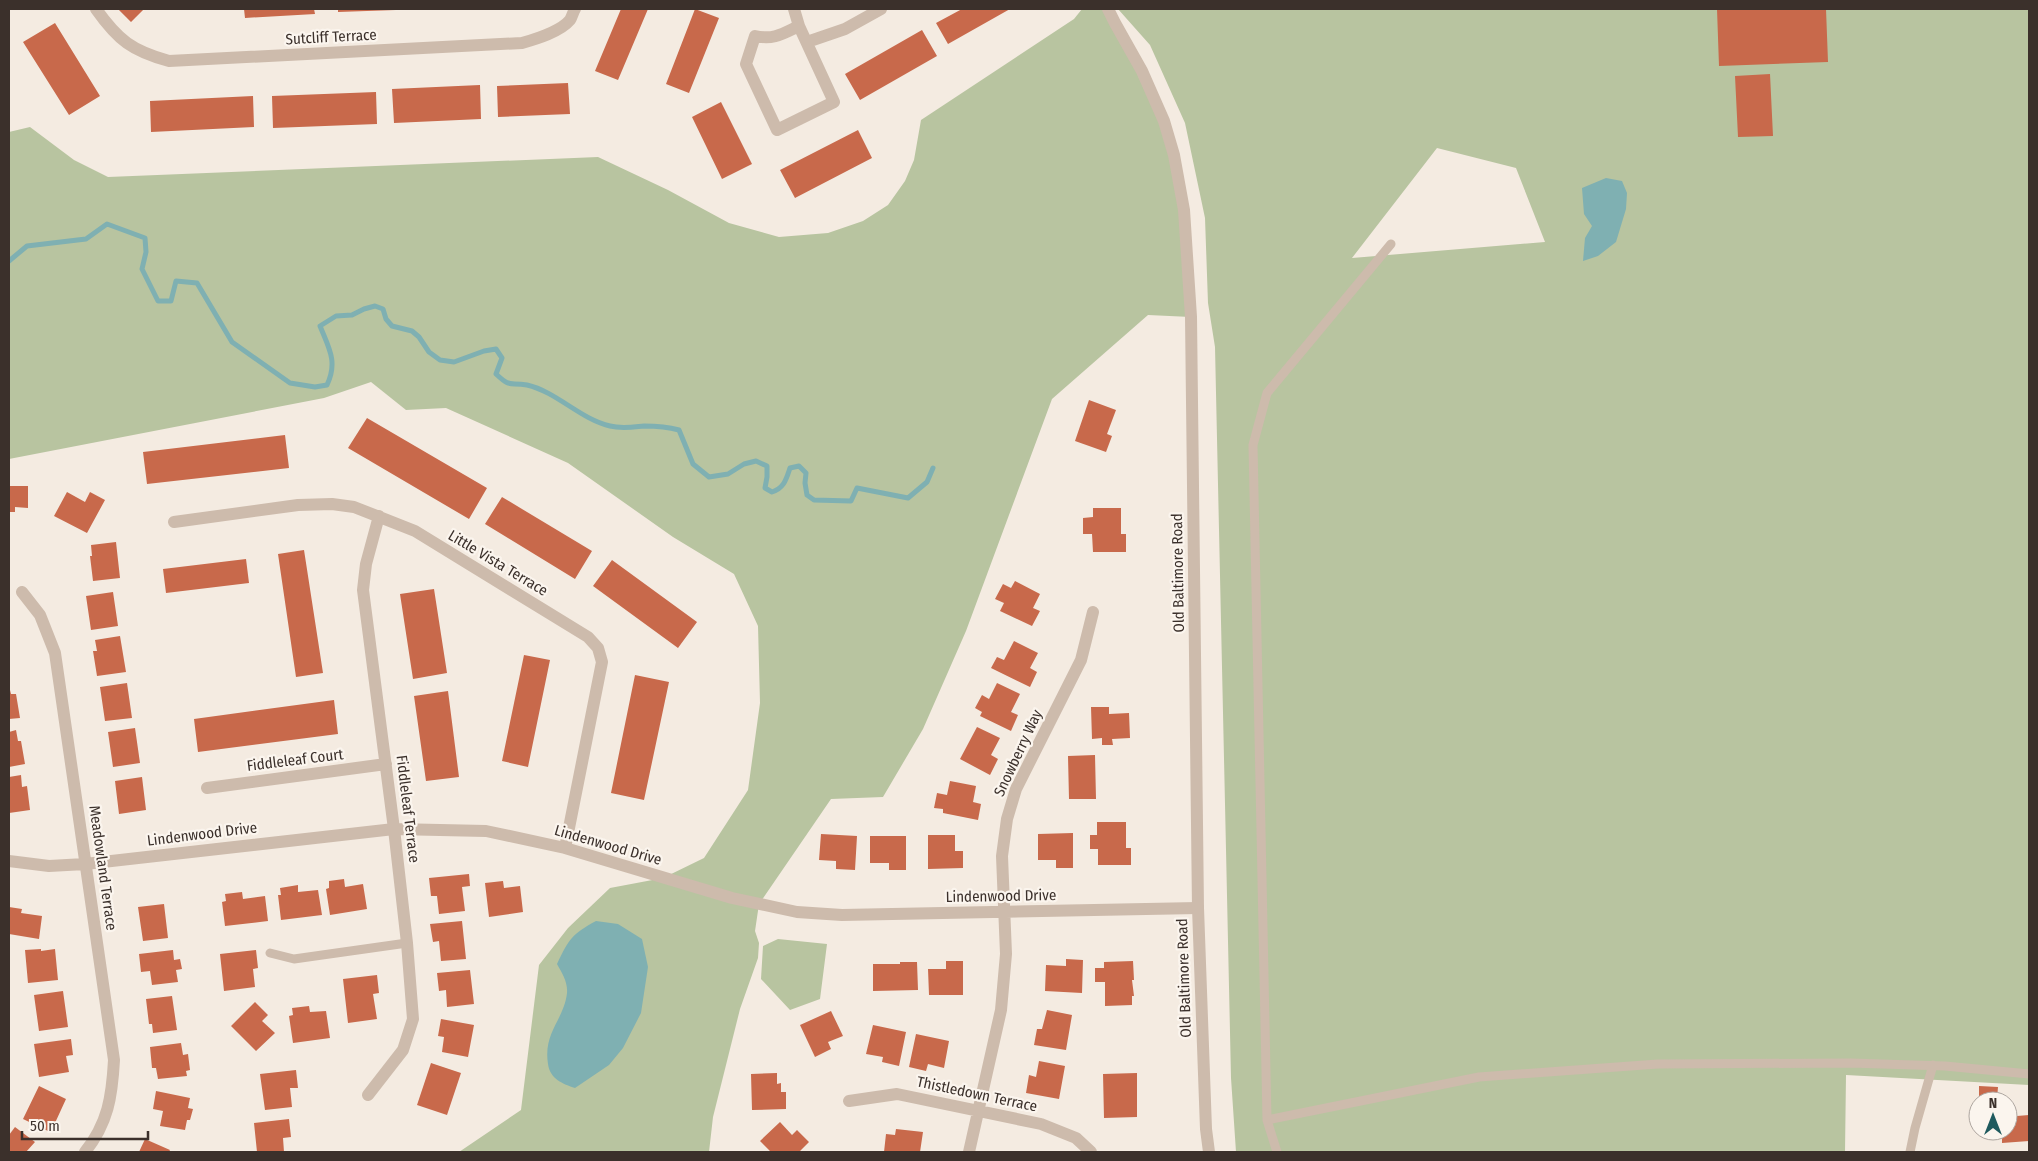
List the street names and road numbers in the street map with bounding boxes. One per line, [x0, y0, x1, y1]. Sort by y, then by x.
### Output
street label: Sutcliff Terrace [285, 26, 377, 48]
street label: Old Baltimore Road [1168, 513, 1188, 633]
street label: Little Vista Terrace [445, 526, 551, 600]
street label: Snowberry Way [990, 706, 1046, 799]
street label: Fiddleleaf Court [246, 745, 344, 775]
street label: Fiddleleaf Terrace [392, 754, 424, 864]
street label: Meadowland Terrace [85, 804, 121, 932]
street label: Lindenwood Drive [146, 818, 258, 850]
street label: Lindenwood Drive [552, 821, 664, 869]
street label: Lindenwood Drive [946, 886, 1056, 906]
street label: Old Baltimore Road [1173, 918, 1195, 1038]
street label: Thistledown Terrace [915, 1072, 1039, 1116]

